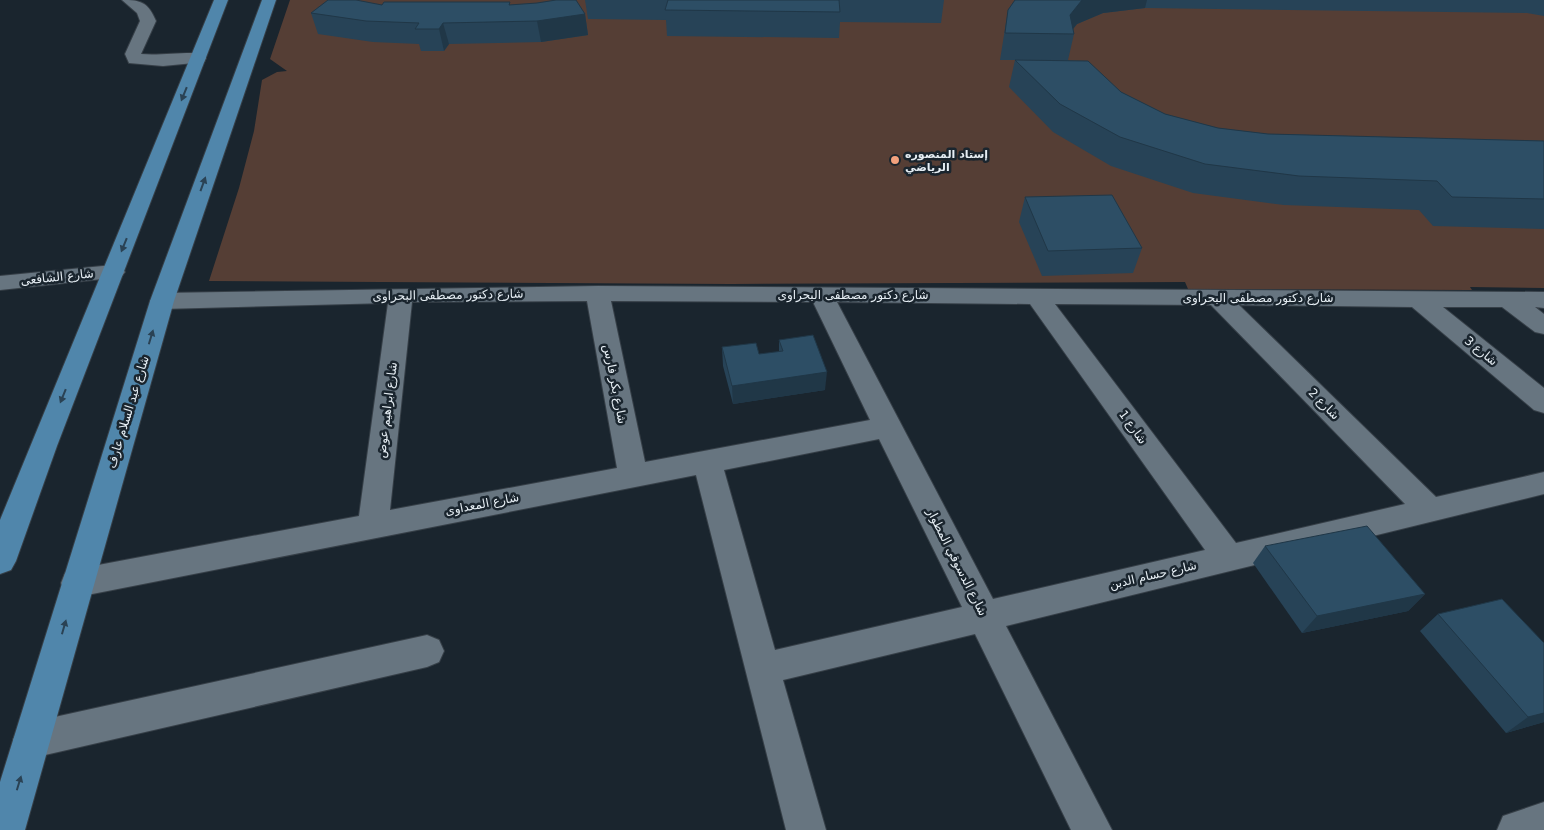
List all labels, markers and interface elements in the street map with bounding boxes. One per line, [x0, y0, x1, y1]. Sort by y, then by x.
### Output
one-way arrow [180, 87, 188, 102]
place label: إستاد المنصوره الرياضي [905, 148, 988, 174]
marker: إستاد المنصوره الرياضي [889, 154, 901, 166]
one-way arrow [200, 176, 207, 191]
one-way arrow [120, 238, 128, 253]
street label: شارع الشافعى [20, 266, 94, 289]
street label: شارع دكتور مصطفى البحراوى [372, 287, 524, 304]
street label: شارع دكتور مصطفى البحراوى [777, 288, 929, 303]
street label: شارع دكتور مصطفى البحراوى [1182, 291, 1334, 306]
one-way arrow [147, 330, 155, 345]
street label: شارع 3 [1461, 334, 1500, 369]
street label: شارع بكر فارس [599, 343, 630, 425]
street label: شارع عبد السلام عارف [104, 354, 153, 470]
street label: شارع ابراهيم عوض [374, 361, 401, 459]
street label: شارع 2 [1305, 386, 1342, 423]
one-way arrow [59, 389, 67, 403]
street label: شارع 1 [1115, 407, 1150, 447]
street label: شارع المعداوى [444, 490, 520, 519]
street label: شارع الدسوقي المطوار [922, 505, 990, 619]
street label: شارع حسام الدين [1108, 558, 1198, 593]
one-way arrow [61, 620, 69, 635]
one-way arrow [15, 776, 23, 791]

